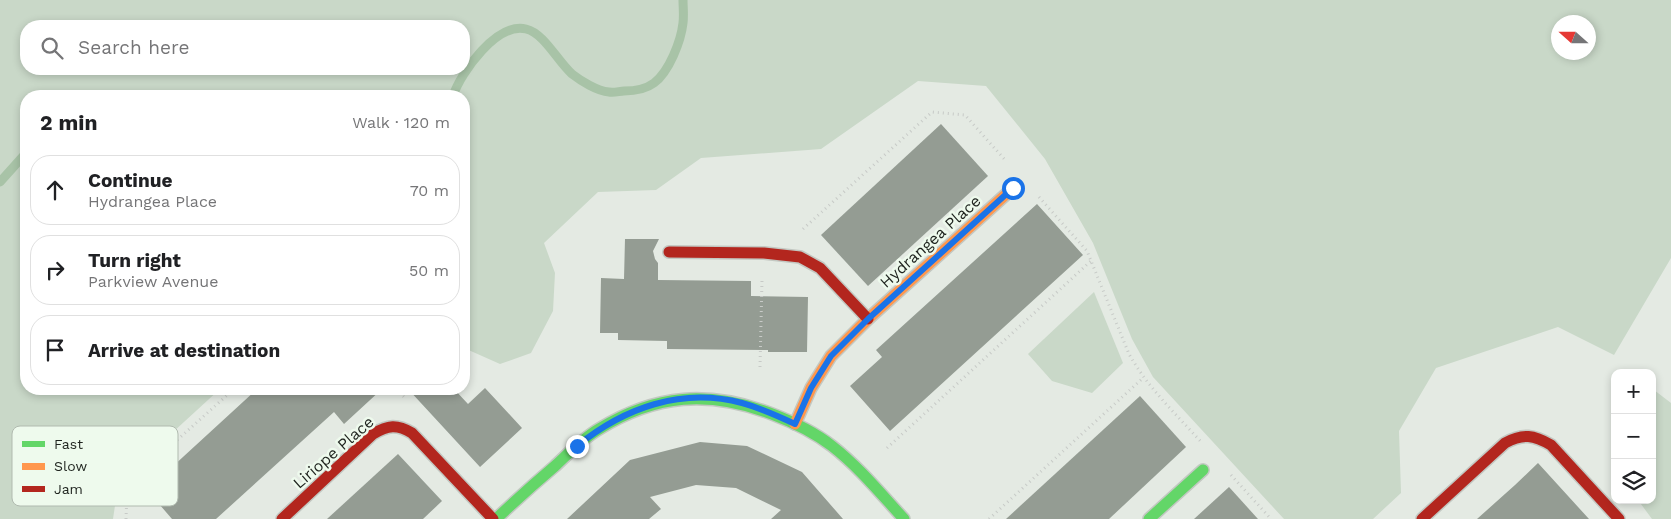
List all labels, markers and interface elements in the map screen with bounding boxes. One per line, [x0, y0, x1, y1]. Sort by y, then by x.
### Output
north arrow [1551, 15, 1596, 60]
search box [20, 20, 470, 75]
icon: search [38, 34, 66, 62]
text: Search here [78, 36, 189, 59]
text: 2 min [40, 110, 97, 135]
text: Walk · 120 m [352, 113, 450, 132]
text: Continue [88, 169, 172, 192]
icon: ahead [41, 176, 69, 204]
route start [1002, 177, 1025, 200]
text: 70 m [410, 181, 449, 200]
street label: Hydrangea Place [876, 191, 985, 292]
text: Hydrangea Place [88, 192, 217, 211]
text: Turn right [88, 249, 181, 272]
icon: right [41, 256, 69, 284]
text: 50 m [409, 261, 449, 280]
text: Parkview Avenue [88, 272, 218, 291]
icon: arrive [41, 336, 69, 364]
text: Arrive at destination [88, 339, 280, 362]
map controls [1611, 369, 1656, 504]
button: + [1611, 369, 1656, 414]
street label: Liriope Place [289, 412, 378, 493]
button: − [1611, 414, 1656, 459]
legend [12, 426, 178, 506]
route end [566, 435, 589, 458]
text: Fast [54, 436, 83, 452]
text: Slow [54, 458, 87, 474]
button: layers [1611, 459, 1656, 504]
text: Jam [54, 481, 83, 497]

